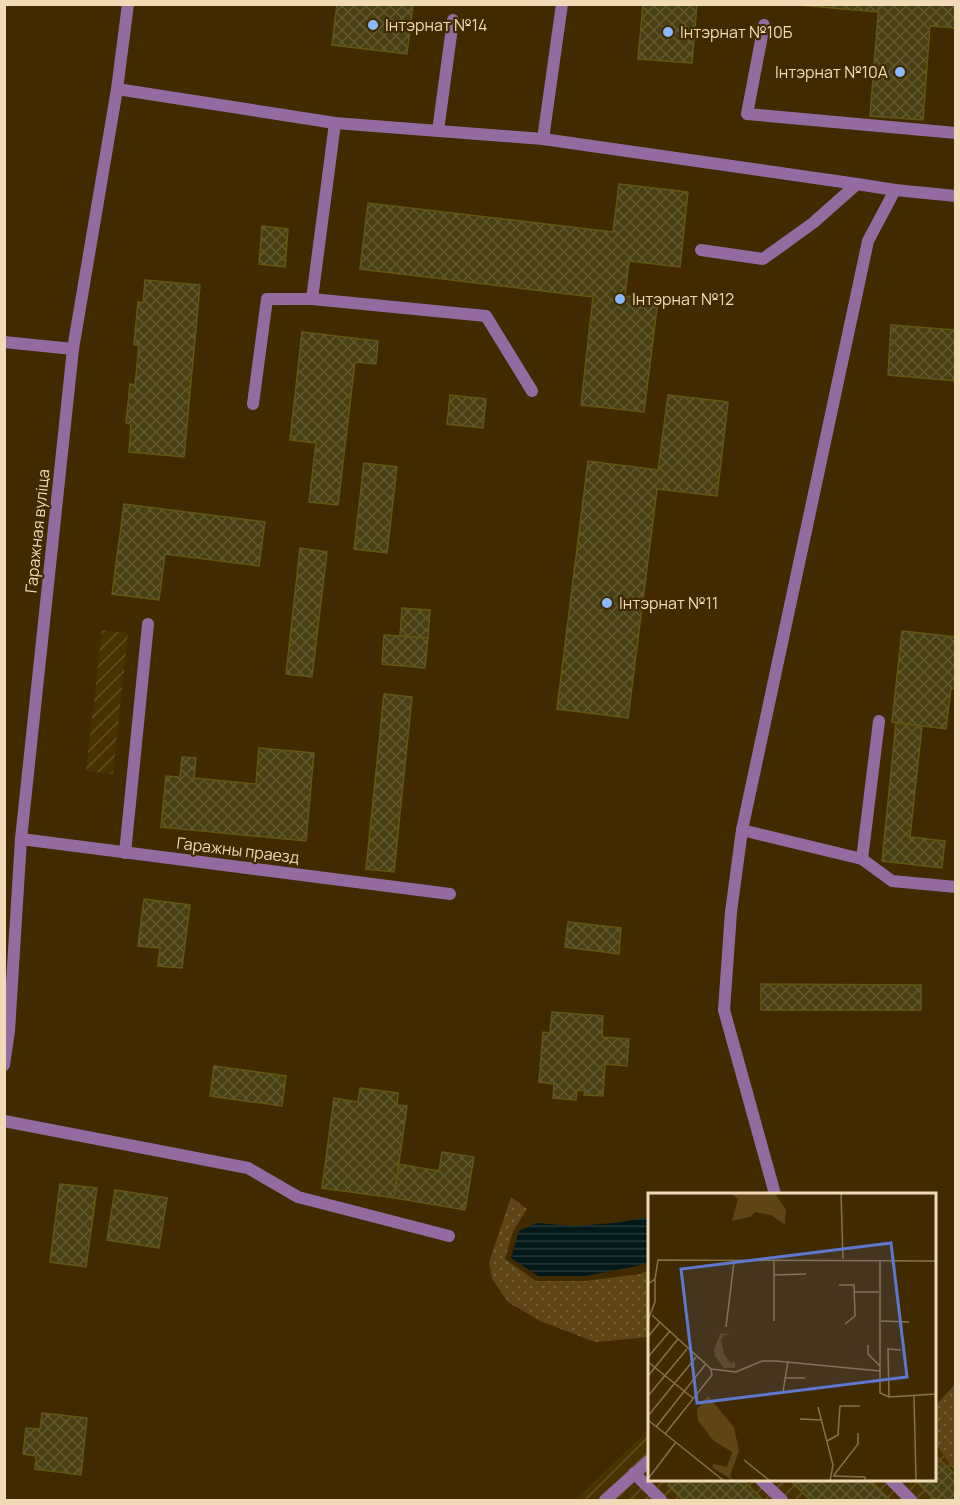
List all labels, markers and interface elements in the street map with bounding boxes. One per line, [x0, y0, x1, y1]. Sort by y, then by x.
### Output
place label: Інтэрнат №14 [385, 14, 488, 36]
marker: Інтэрнат №14 [366, 18, 380, 32]
place label: Інтэрнат №10Б [680, 21, 793, 43]
marker: Інтэрнат №10Б [661, 25, 675, 39]
place label: Інтэрнат №10А [775, 61, 888, 83]
marker: Інтэрнат №10А [893, 65, 907, 79]
place label: Інтэрнат №12 [632, 288, 734, 310]
marker: Інтэрнат №12 [613, 292, 627, 306]
street label: Гаражная вуліца [20, 468, 54, 594]
place label: Інтэрнат №11 [619, 592, 718, 614]
marker: Інтэрнат №11 [600, 596, 614, 610]
street label: Гаражны праезд [175, 832, 301, 868]
inset map [648, 1193, 936, 1481]

